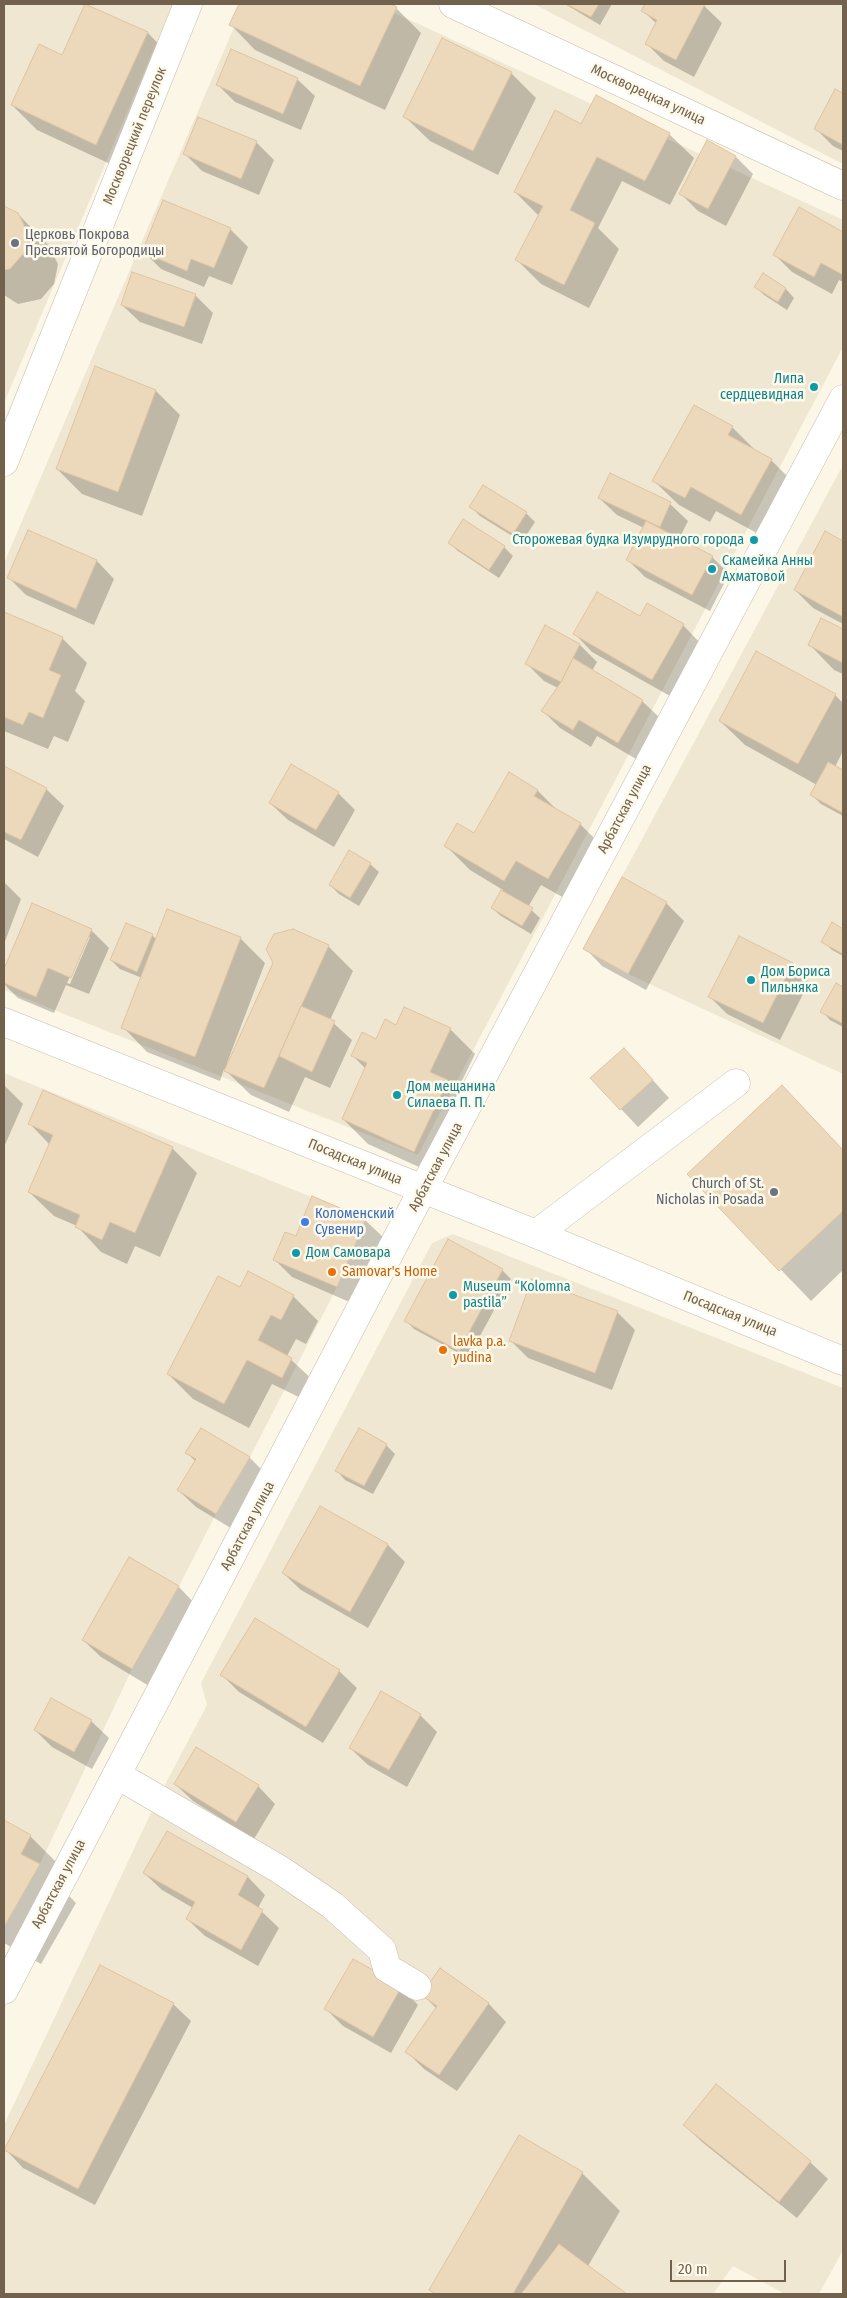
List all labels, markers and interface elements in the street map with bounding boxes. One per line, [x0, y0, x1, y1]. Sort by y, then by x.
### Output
street label: Москворецкая улица [588, 61, 708, 129]
street label: Москворецкий переулок [100, 65, 170, 207]
place label: Церковь Покрова Пресвятой Богородицы [25, 227, 164, 260]
marker: Церковь Покрова Пресвятой Богородицы [9, 237, 21, 249]
place label: Липа сердцевидная [720, 371, 804, 404]
marker: Липа сердцевидная [808, 381, 820, 393]
place label: Сторожевая будка Изумрудного города [512, 532, 744, 548]
marker: Сторожевая будка Изумрудного города [748, 534, 760, 546]
place label: Скамейка Анны Ахматовой [722, 553, 813, 586]
marker: Скамейка Анны Ахматовой [706, 563, 718, 575]
street label: Арбатская улица [594, 762, 656, 856]
place label: Дом Бориса Пильняка [761, 964, 830, 996]
marker: Дом Бориса Пильняка [745, 974, 757, 986]
place label: Дом мещанина Силаева П. П. [407, 1079, 496, 1112]
marker: Дом мещанина Силаева П. П. [391, 1089, 403, 1101]
street label: Арбатская улица [405, 1120, 467, 1214]
street label: Посадская улица [305, 1135, 405, 1189]
place label: Church of St. Nicholas in Posada [656, 1176, 764, 1208]
marker: Church of St. Nicholas in Posada [768, 1186, 780, 1198]
place label: Коломенский Сувенир [315, 1206, 395, 1238]
marker: Коломенский Сувенир [299, 1216, 311, 1228]
place label: Дом Самовара [306, 1245, 391, 1261]
marker: Дом Самовара [290, 1247, 302, 1259]
place label: Samovar's Home [342, 1264, 437, 1280]
marker: Samovar's Home [326, 1266, 338, 1278]
place label: Museum “Kolomna pastila” [463, 1279, 571, 1311]
street label: Посадская улица [680, 1287, 780, 1341]
marker: Museum “Kolomna pastila” [447, 1289, 459, 1301]
place label: lavka p.a. yudina [453, 1334, 506, 1366]
marker: lavka p.a. yudina [437, 1344, 449, 1356]
street label: Арбатская улица [217, 1479, 279, 1573]
street label: Арбатская улица [28, 1837, 90, 1931]
scale bar [672, 2250, 788, 2282]
text: 20 m [678, 2260, 708, 2278]

